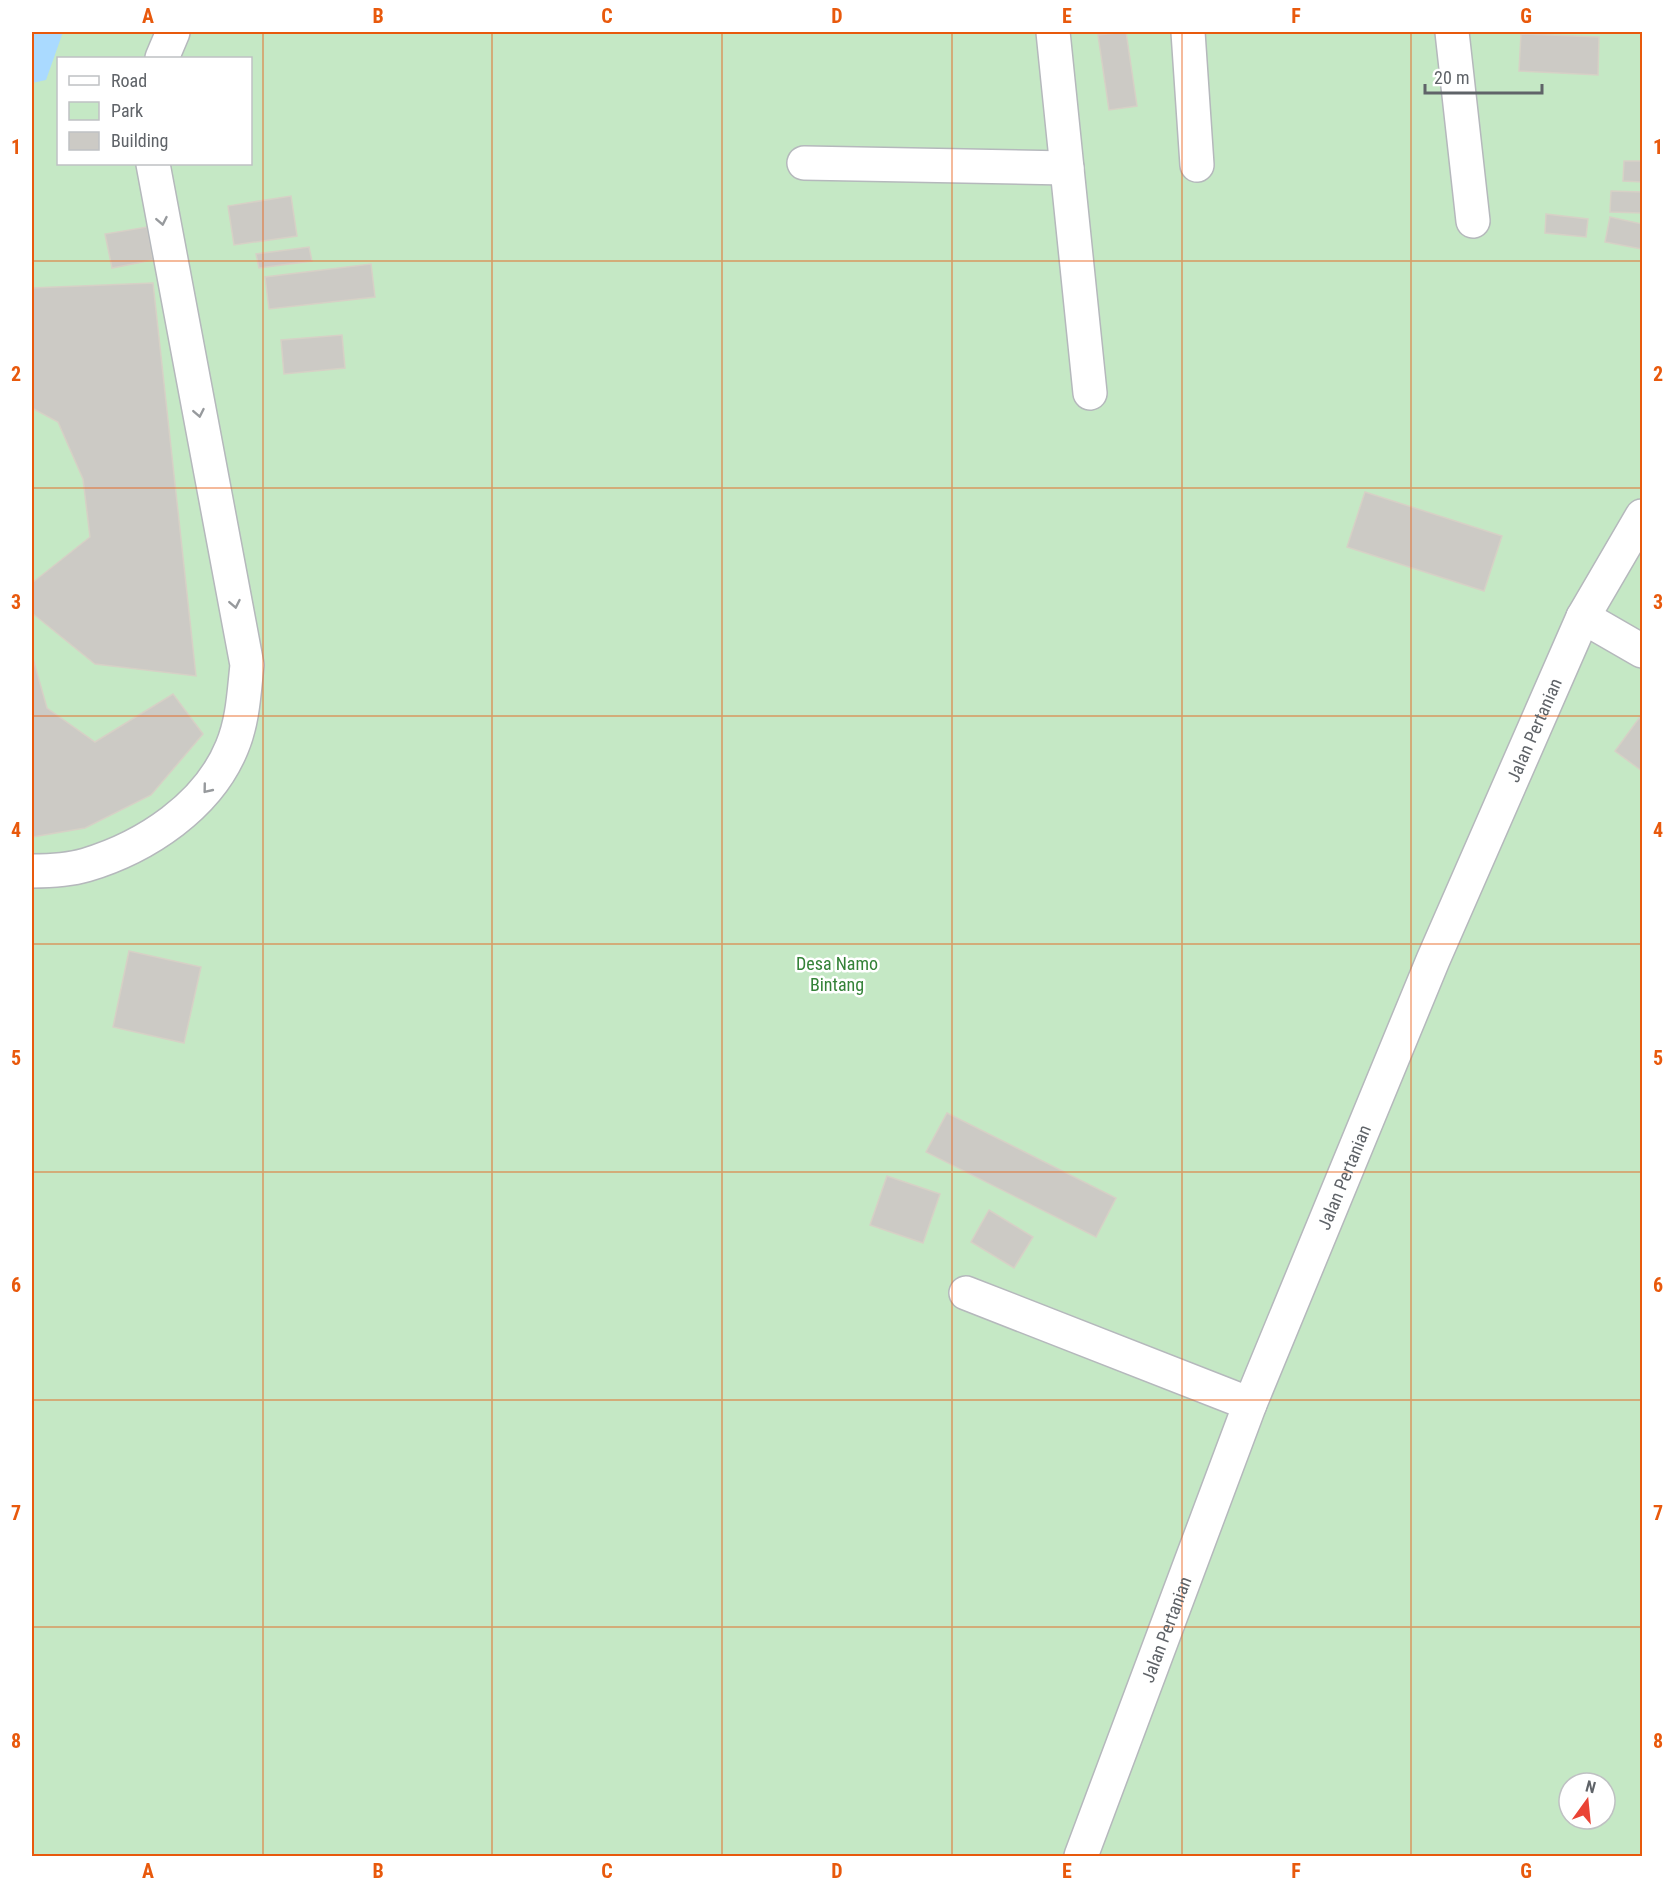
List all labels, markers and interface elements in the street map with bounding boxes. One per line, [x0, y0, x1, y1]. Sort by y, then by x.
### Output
text: A [142, 4, 154, 28]
text: B [372, 4, 384, 28]
text: C [601, 4, 613, 28]
text: D [831, 4, 843, 28]
text: E [1062, 4, 1072, 28]
text: F [1291, 4, 1301, 28]
text: G [1520, 4, 1532, 28]
legend [57, 57, 252, 165]
scale bar [1425, 57, 1542, 95]
text: 20 m [1434, 67, 1469, 88]
text: Road [111, 70, 147, 91]
text: Park [111, 100, 143, 121]
text: Building [111, 130, 168, 151]
text: 1 [11, 135, 21, 159]
text: 1 [1653, 135, 1663, 159]
one-way arrow [155, 216, 168, 226]
text: 2 [11, 362, 21, 386]
text: 2 [1653, 362, 1663, 386]
one-way arrow [192, 407, 205, 417]
text: 3 [11, 590, 21, 614]
text: 3 [1653, 590, 1663, 614]
one-way arrow [229, 600, 241, 609]
street label: Jalan Pertanian [1502, 675, 1566, 785]
one-way arrow [203, 782, 214, 793]
text: 4 [11, 818, 21, 842]
text: 4 [1653, 818, 1663, 842]
park label: Desa Namo Bintang [796, 953, 878, 995]
text: 5 [11, 1046, 21, 1070]
text: 5 [1653, 1046, 1663, 1070]
street label: Jalan Pertanian [1313, 1122, 1374, 1233]
text: 6 [11, 1273, 21, 1297]
text: 6 [1653, 1273, 1663, 1297]
text: 7 [11, 1501, 21, 1525]
text: 7 [1653, 1501, 1663, 1525]
street label: Jalan Pertanian [1136, 1573, 1195, 1685]
text: 8 [11, 1729, 21, 1753]
text: 8 [1653, 1729, 1663, 1753]
north arrow [1557, 1771, 1617, 1831]
text: N [1584, 1777, 1598, 1797]
text: A [142, 1859, 154, 1883]
text: B [372, 1859, 384, 1883]
text: C [601, 1859, 613, 1883]
text: D [831, 1859, 843, 1883]
text: E [1062, 1859, 1072, 1883]
text: F [1291, 1859, 1301, 1883]
text: G [1520, 1859, 1532, 1883]

